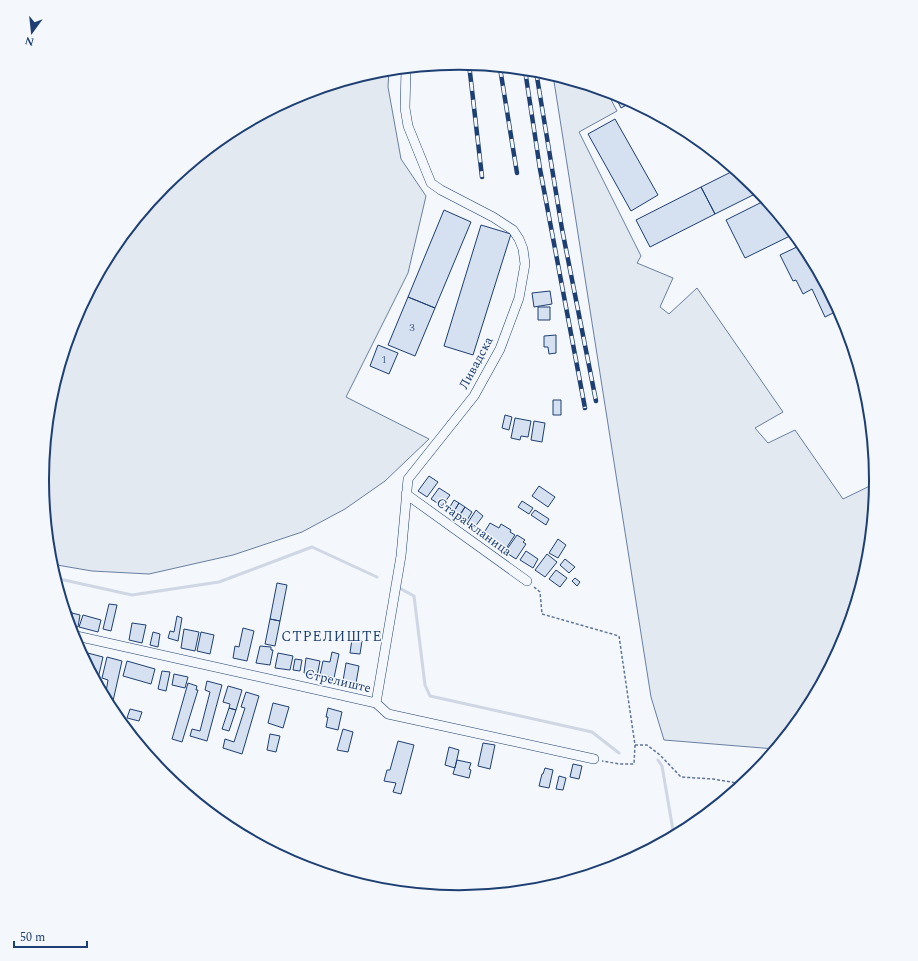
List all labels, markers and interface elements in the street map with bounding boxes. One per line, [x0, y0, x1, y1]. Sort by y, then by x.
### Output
north arrow [12, 12, 52, 52]
text: N [23, 32, 36, 51]
house number: 3 [409, 319, 415, 336]
street label: Ливадска [454, 333, 499, 393]
house number: 1 [381, 351, 387, 368]
street label: Стара кланица [432, 493, 516, 562]
district label: СТРЕЛИШТЕ [281, 626, 383, 647]
street label: Стрелиште [303, 664, 373, 698]
scale bar [14, 923, 87, 949]
text: 50 m [20, 928, 45, 947]

